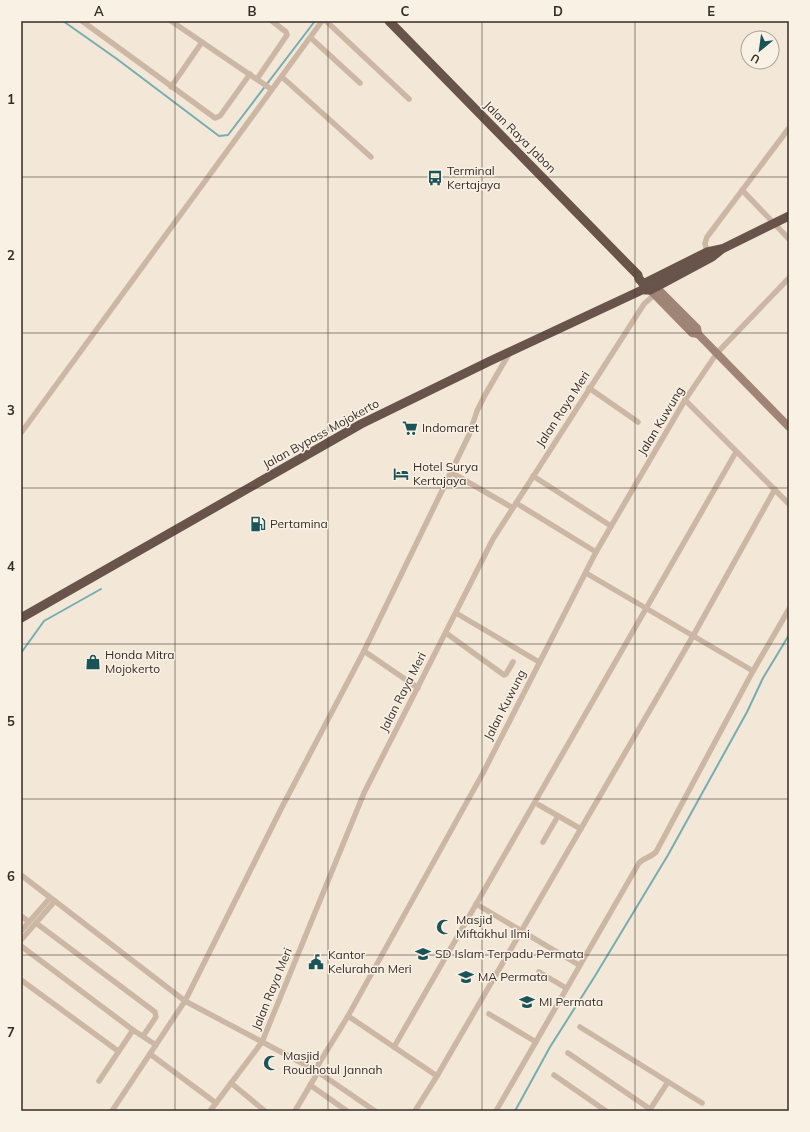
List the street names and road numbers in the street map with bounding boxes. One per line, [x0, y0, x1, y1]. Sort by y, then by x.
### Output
street label: Jalan Raya Jabon [481, 98, 559, 176]
street label: Jalan Raya Meri [532, 368, 593, 449]
street label: Jalan Kuwung [634, 384, 687, 458]
street label: Jalan Bypass Mojokerto [260, 395, 382, 472]
street label: Jalan Raya Meri [376, 649, 429, 734]
street label: Jalan Kuwung [480, 667, 529, 743]
street label: Jalan Raya Meri [248, 945, 295, 1032]

